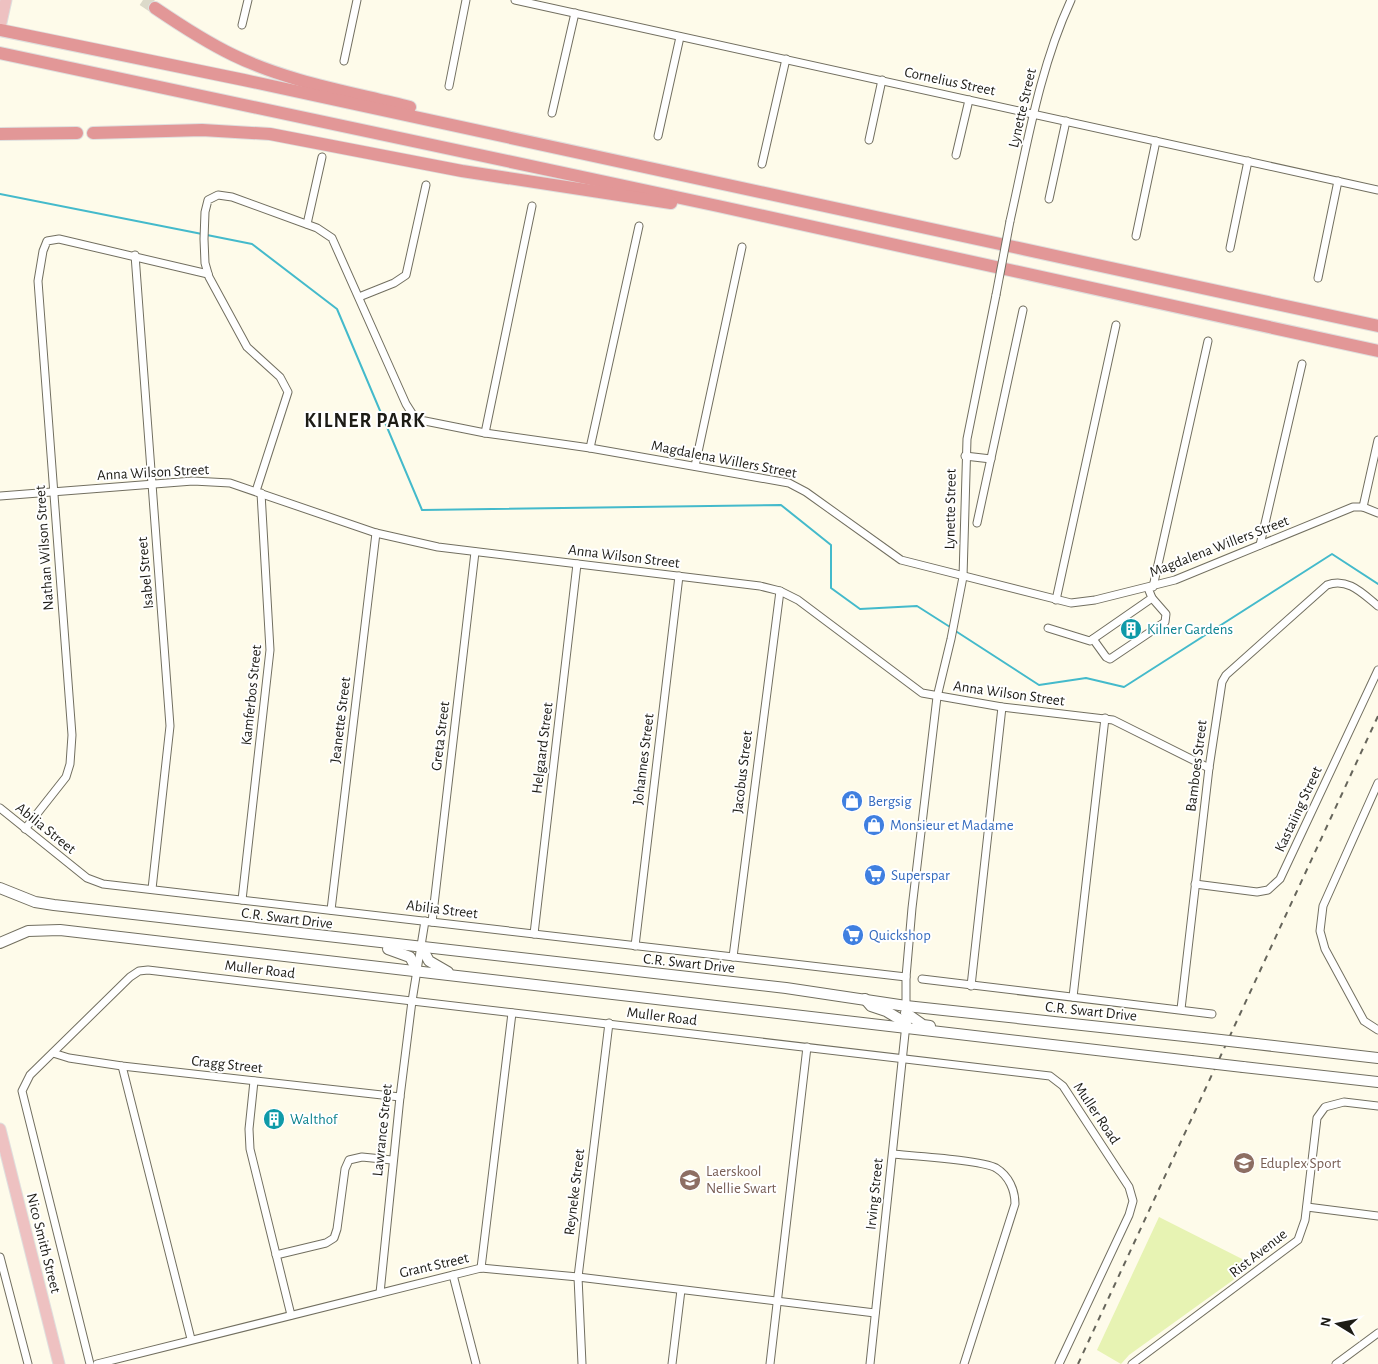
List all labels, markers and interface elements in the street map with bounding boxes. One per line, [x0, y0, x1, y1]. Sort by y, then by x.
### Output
street label: Cornelius Street [903, 65, 997, 98]
street label: Lynette Street [1006, 67, 1039, 149]
district label: KILNER PARK [304, 411, 426, 431]
street label: Magdalena Willers Street [650, 438, 798, 481]
street label: Anna Wilson Street [97, 462, 210, 483]
street label: Lynette Street [942, 468, 959, 550]
street label: Nathan Wilson Street [33, 485, 56, 611]
street label: Magdalena Willers Street [1147, 513, 1291, 580]
street label: Isabel Street [135, 536, 156, 610]
street label: Anna Wilson Street [567, 542, 681, 571]
building icon: Kilner Gardens [1119, 617, 1143, 641]
place label: Kilner Gardens [1147, 622, 1233, 637]
street label: Kamferbos Street [239, 644, 264, 746]
street label: Jeanette Street [328, 676, 353, 764]
street label: Anna Wilson Street [952, 678, 1066, 709]
street label: Greta Street [429, 700, 452, 772]
street label: Helgaard Street [529, 701, 556, 795]
street label: Johannes Street [630, 712, 657, 806]
street label: Bamboes Street [1183, 719, 1210, 813]
street label: Jacobus Street [730, 730, 755, 814]
street label: Kastaiing Street [1272, 764, 1325, 854]
shop icon: Bergsig [840, 789, 864, 813]
place label: Bergsig [868, 794, 912, 809]
street label: Abilia Street [13, 800, 79, 857]
shop icon: Monsieur et Madame [862, 813, 886, 837]
place label: Monsieur et Madame [890, 818, 1014, 833]
supermarket icon: Superspar [863, 863, 887, 887]
place label: Superspar [891, 868, 950, 883]
street label: Abilia Street [405, 898, 479, 921]
street label: C.R. Swart Drive [240, 905, 334, 932]
supermarket icon: Quickshop [841, 923, 865, 947]
place label: Quickshop [869, 928, 931, 943]
street label: C.R. Swart Drive [642, 951, 736, 976]
street label: Muller Road [224, 958, 296, 981]
street label: C.R. Swart Drive [1044, 999, 1138, 1024]
street label: Muller Road [626, 1005, 698, 1028]
street label: Cragg Street [191, 1053, 264, 1076]
street label: Muller Road [1071, 1080, 1123, 1147]
street label: Lawrance Street [370, 1083, 395, 1177]
building icon: Walthof [262, 1107, 286, 1131]
place label: Walthof [290, 1112, 339, 1127]
street label: Reyneke Street [562, 1148, 587, 1236]
school or university icon: Eduplex Sport [1232, 1151, 1256, 1175]
place label: Eduplex Sport [1260, 1156, 1341, 1171]
street label: Irving Street [863, 1157, 886, 1230]
place label: Laerskool Nellie Swart [706, 1164, 777, 1196]
school or university icon: Laerskool Nellie Swart [678, 1168, 702, 1192]
street label: Nico Smith Street [24, 1192, 63, 1295]
street label: Rist Avenue [1227, 1226, 1290, 1280]
street label: Grant Street [398, 1250, 470, 1281]
north arrow [1313, 1299, 1363, 1349]
text: N [1318, 1316, 1334, 1328]

